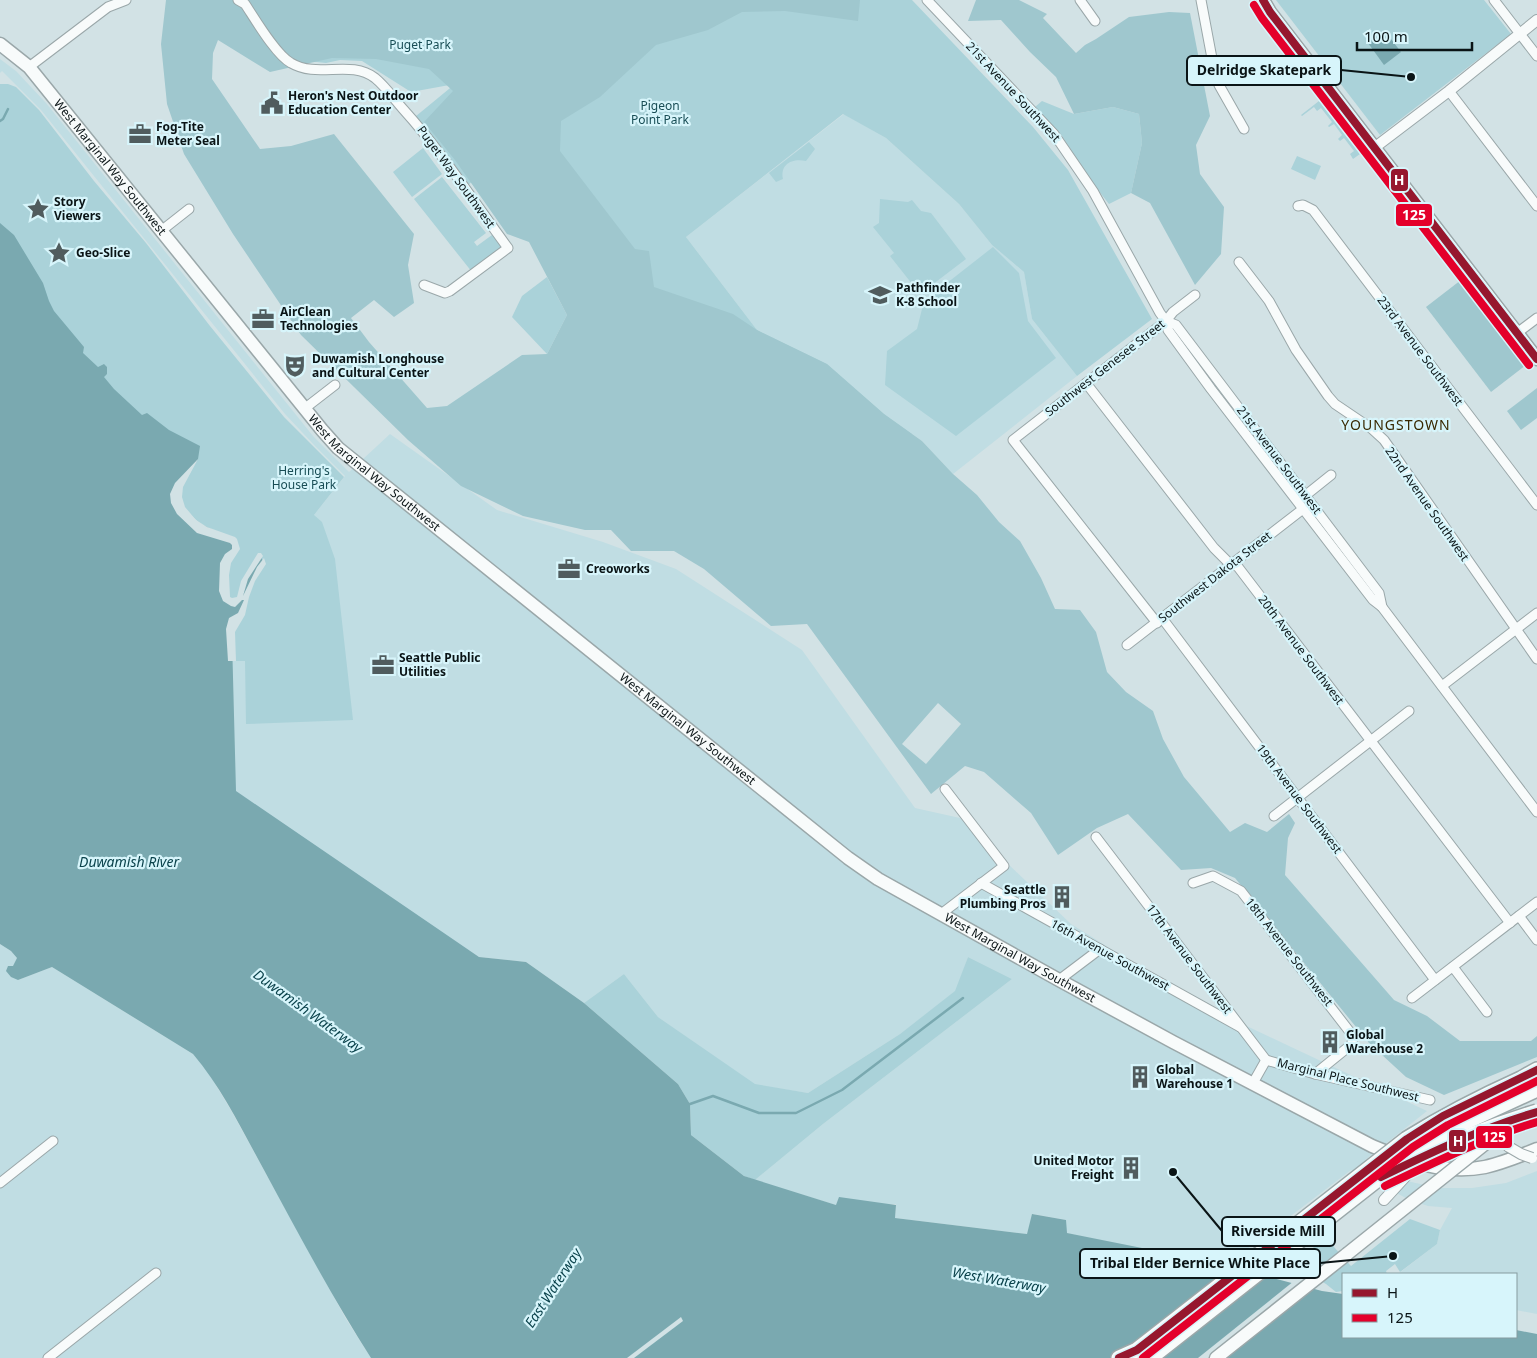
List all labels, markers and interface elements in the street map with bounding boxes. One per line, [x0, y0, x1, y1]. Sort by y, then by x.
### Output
scale bar [1357, 20, 1472, 52]
text: 100 m [1364, 26, 1408, 46]
park label: Puget Park [389, 36, 451, 53]
street label: 21st Avenue Southwest [962, 38, 1065, 146]
callout: Delridge Skatepark [1187, 56, 1341, 85]
text: Delridge Skatepark [1197, 60, 1331, 79]
place label: Heron's Nest Outdoor Education Center [288, 87, 419, 118]
public building icon: Heron's Nest Outdoor Education Center [259, 90, 285, 116]
street label: West Marginal Way Southwest [50, 95, 171, 239]
park label: Pigeon Point Park [631, 97, 690, 128]
place label: Fog-Tite Meter Seal [156, 118, 220, 149]
office icon: Fog-Tite Meter Seal [127, 121, 153, 147]
street label: Puget Way Southwest [414, 122, 500, 232]
line badge: H [1390, 168, 1409, 192]
text: H [1394, 170, 1404, 189]
place label: Story Viewers [54, 193, 101, 224]
place icon: Story Viewers [25, 196, 51, 222]
line badge: 125 [1395, 203, 1433, 227]
text: 125 [1402, 205, 1426, 224]
place icon: Geo-Slice [46, 240, 72, 266]
place label: Geo-Slice [76, 244, 130, 261]
place label: Pathfinder K-8 School [896, 279, 960, 310]
school or university icon: Pathfinder K-8 School [867, 282, 893, 308]
street label: 23rd Avenue Southwest [1373, 292, 1468, 410]
place label: AirClean Technologies [280, 303, 358, 334]
office icon: AirClean Technologies [250, 306, 276, 332]
street label: Southwest Genesee Street [1041, 315, 1169, 420]
place label: Duwamish Longhouse and Cultural Center [312, 350, 444, 381]
theatre icon: Duwamish Longhouse and Cultural Center [282, 353, 308, 379]
street label: 21st Avenue Southwest [1233, 402, 1326, 518]
street label: West Marginal Way Southwest [305, 411, 444, 535]
district label: YOUNGSTOWN [1341, 415, 1451, 434]
street label: 22nd Avenue Southwest [1381, 443, 1474, 565]
park label: Herring's House Park [272, 462, 337, 493]
street label: Southwest Dakota Street [1155, 527, 1275, 626]
office icon: Creoworks [556, 556, 582, 582]
place label: Creoworks [586, 560, 650, 577]
street label: 20th Avenue Southwest [1255, 591, 1349, 709]
place label: Seattle Public Utilities [399, 649, 480, 680]
office icon: Seattle Public Utilities [370, 652, 396, 678]
street label: West Marginal Way Southwest [616, 669, 760, 789]
street label: 19th Avenue Southwest [1253, 740, 1347, 858]
water label: Duwamish River [79, 852, 179, 871]
place label: Seattle Plumbing Pros [960, 881, 1046, 912]
building icon: Seattle Plumbing Pros [1049, 884, 1075, 910]
street label: 18th Avenue Southwest [1242, 894, 1337, 1010]
street label: 17th Avenue Southwest [1143, 900, 1237, 1018]
street label: West Marginal Way Southwest [941, 909, 1099, 1007]
street label: 16th Avenue Southwest [1048, 915, 1173, 995]
water label: Duwamish Waterway [250, 965, 368, 1058]
place label: Global Warehouse 2 [1346, 1026, 1423, 1057]
building icon: Global Warehouse 2 [1317, 1029, 1343, 1055]
street label: Marginal Place Southwest [1276, 1054, 1421, 1106]
place label: Global Warehouse 1 [1156, 1061, 1233, 1092]
building icon: Global Warehouse 1 [1127, 1064, 1153, 1090]
line badge: 125 [1475, 1125, 1513, 1149]
text: 125 [1482, 1127, 1506, 1146]
line badge: H [1448, 1129, 1467, 1153]
text: H [1453, 1131, 1463, 1150]
place label: United Motor Freight [1034, 1152, 1115, 1183]
building icon: United Motor Freight [1118, 1155, 1144, 1181]
callout: Riverside Mill [1222, 1217, 1335, 1246]
text: Riverside Mill [1231, 1221, 1325, 1240]
water label: East Waterway [520, 1243, 586, 1331]
callout: Tribal Elder Bernice White Place [1080, 1249, 1320, 1278]
text: Tribal Elder Bernice White Place [1090, 1253, 1310, 1272]
water label: West Waterway [951, 1262, 1049, 1297]
legend [1342, 1273, 1517, 1338]
text: H [1387, 1282, 1398, 1302]
text: 125 [1387, 1307, 1413, 1327]

